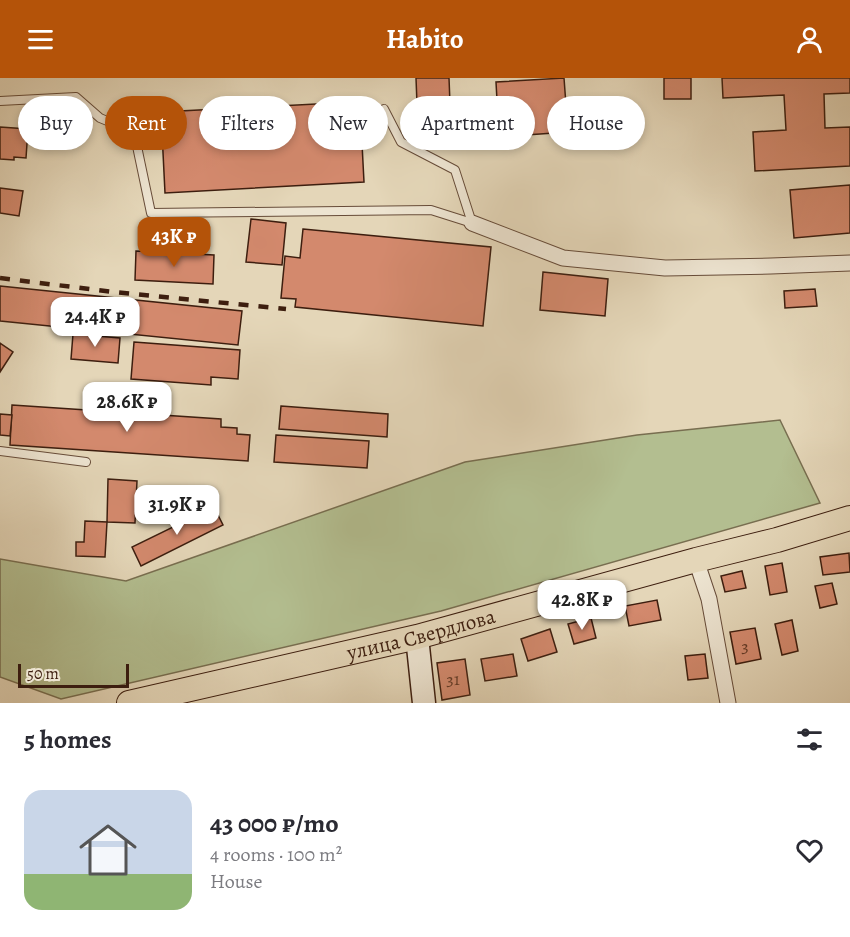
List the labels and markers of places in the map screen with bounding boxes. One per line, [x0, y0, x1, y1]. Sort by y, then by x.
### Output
pin: 43K ₽ [132, 217, 216, 268]
pin: 24.4K ₽ [40, 297, 150, 348]
pin: 28.6K ₽ [72, 382, 182, 433]
pin: 31.9K ₽ [122, 485, 232, 536]
pin: 42.8K ₽ [527, 580, 637, 631]

